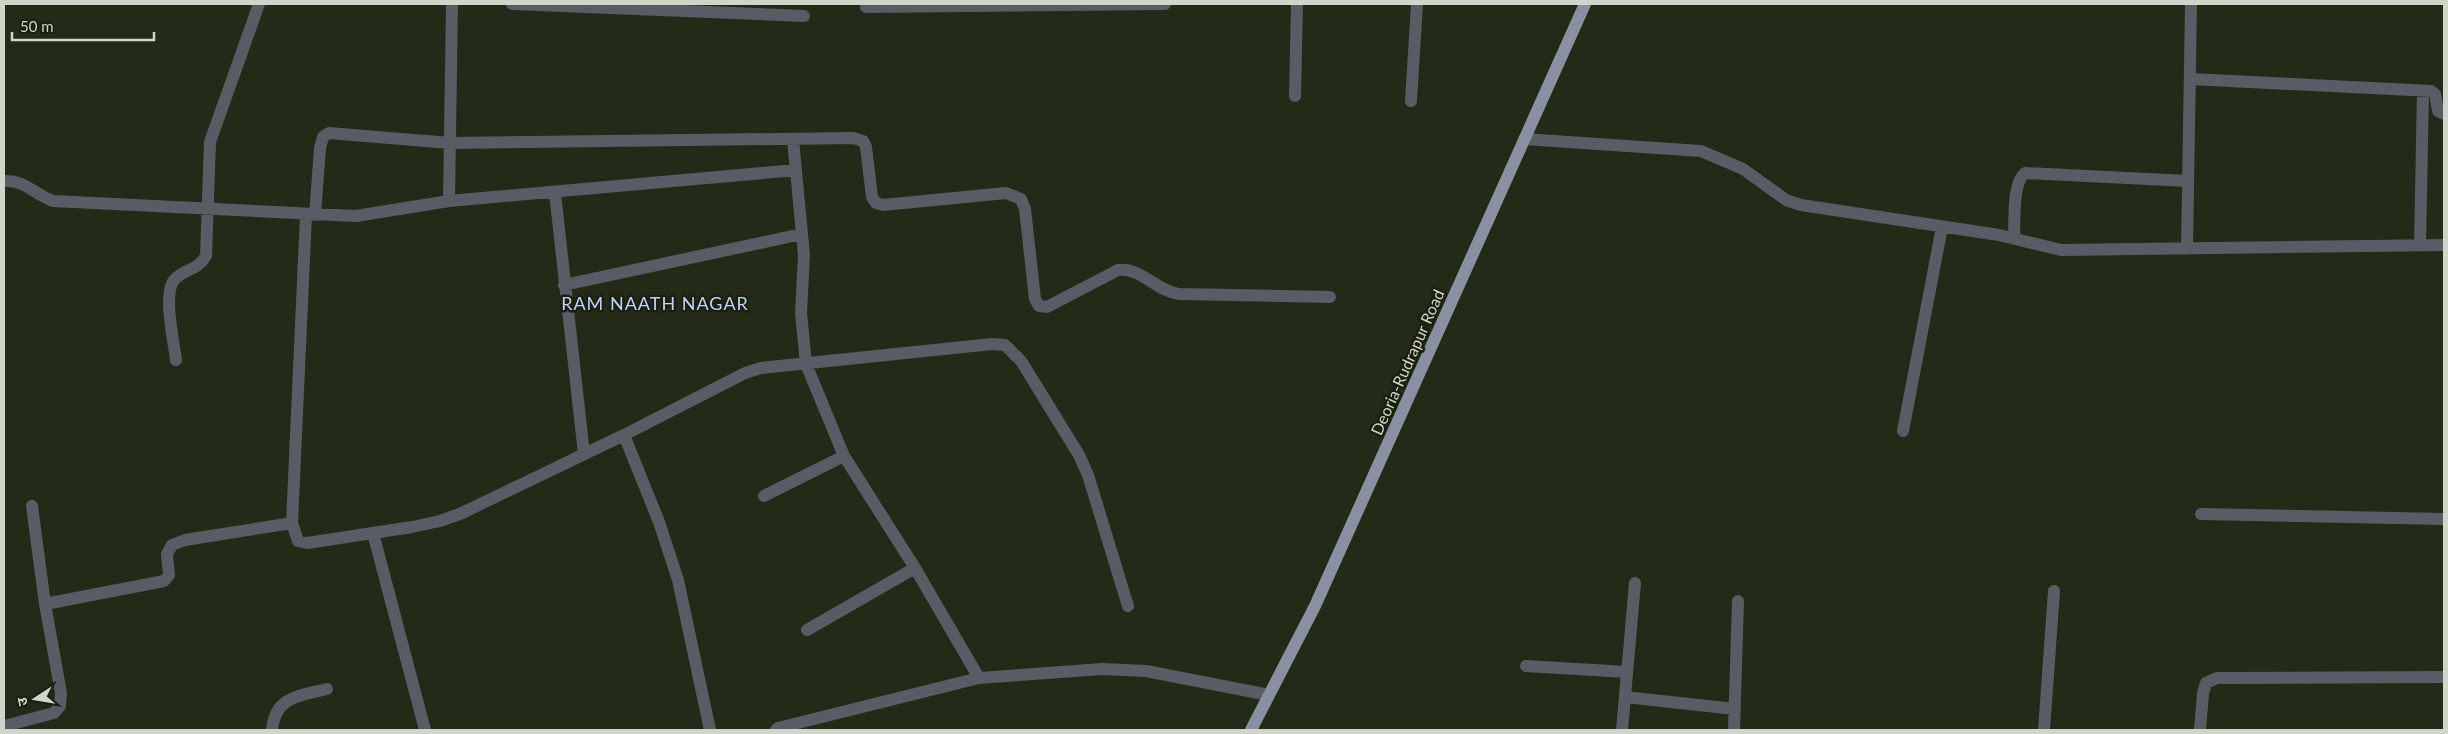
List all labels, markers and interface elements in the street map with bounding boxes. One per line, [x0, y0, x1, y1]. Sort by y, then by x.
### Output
scale bar [12, 10, 155, 42]
text: 50 m [20, 17, 54, 35]
street label: Deoria-Rudrapur Road [1366, 286, 1448, 438]
district label: RAM NAATH NAGAR [561, 292, 749, 314]
north arrow [10, 674, 60, 724]
text: उ [12, 695, 31, 708]

